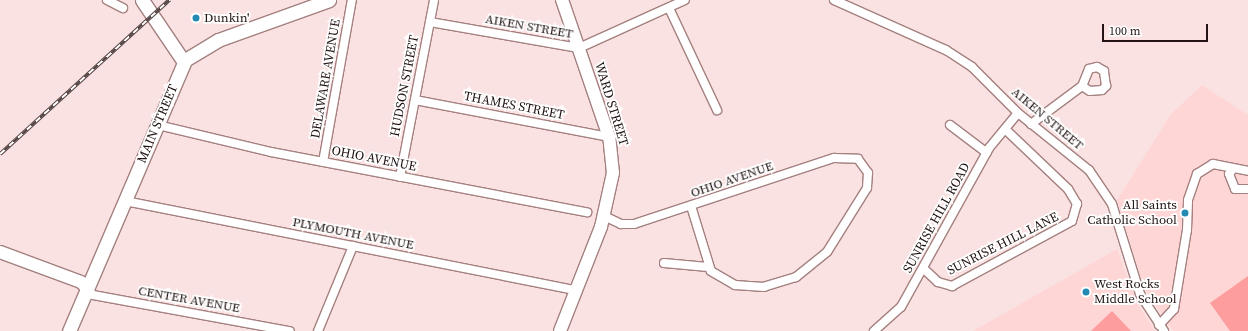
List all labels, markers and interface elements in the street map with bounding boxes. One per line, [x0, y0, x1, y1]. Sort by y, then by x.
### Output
place label: Dunkin' [204, 10, 249, 26]
street label: AIKEN STREET [484, 12, 574, 42]
marker: Dunkin' [191, 13, 201, 23]
scale bar [1104, 16, 1210, 42]
street label: DELAWARE AVENUE [308, 18, 344, 140]
text: 100 m [1109, 23, 1141, 39]
street label: HUDSON STREET [387, 34, 423, 138]
street label: WARD STREET [591, 60, 631, 148]
street label: MAIN STREET [134, 82, 182, 166]
street label: AIKEN STREET [1008, 84, 1086, 154]
street label: THAMES STREET [462, 89, 566, 123]
street label: OHIO AVENUE [330, 143, 418, 175]
street label: OHIO AVENUE [689, 159, 775, 201]
street label: SUNRISE HILL ROAD [900, 160, 974, 276]
place label: All Saints Catholic School [1087, 198, 1177, 229]
marker: All Saints Catholic School [1180, 208, 1190, 218]
street label: SUNRISE HILL LANE [945, 209, 1061, 279]
street label: PLYMOUTH AVENUE [291, 215, 415, 253]
place label: West Rocks Middle School [1094, 277, 1177, 308]
street label: CENTER AVENUE [137, 283, 241, 317]
marker: West Rocks Middle School [1081, 287, 1091, 297]

